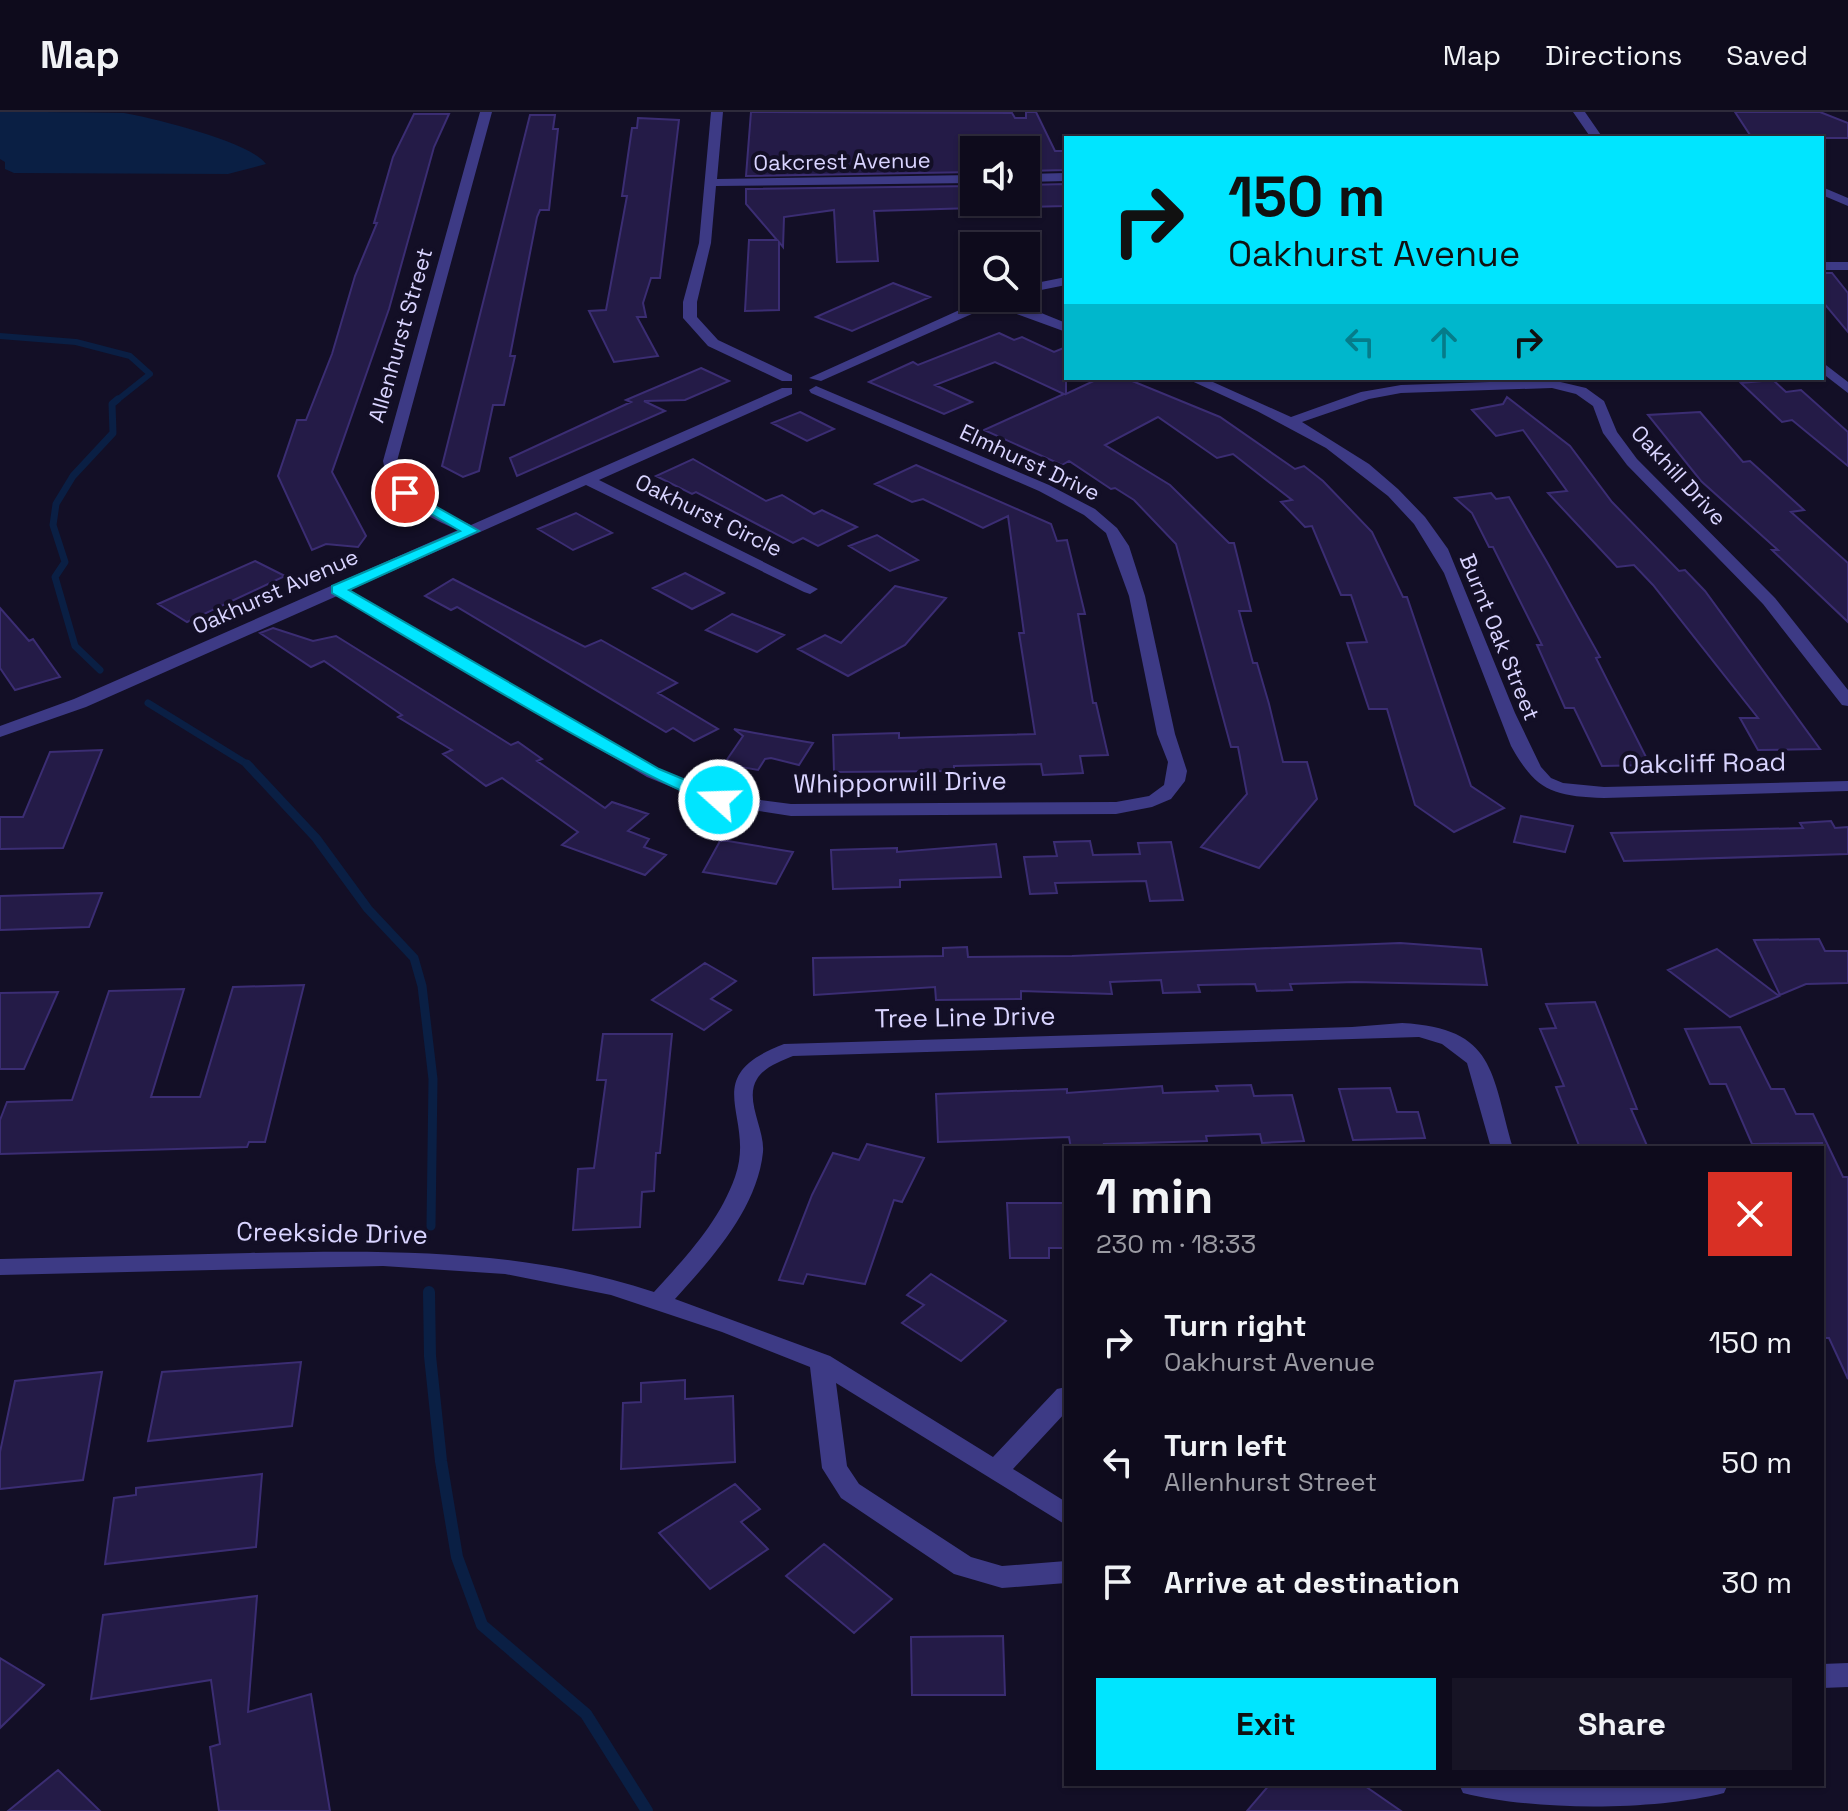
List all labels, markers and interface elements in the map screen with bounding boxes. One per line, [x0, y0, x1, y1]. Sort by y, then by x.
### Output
text: Map [40, 31, 120, 79]
text: Map [1443, 37, 1501, 73]
text: Directions [1545, 37, 1682, 73]
text: Saved [1726, 37, 1808, 73]
map controls [960, 136, 1040, 312]
button: sound [960, 136, 1040, 216]
street label: Oakcrest Avenue [753, 145, 931, 177]
text: 150 m [1228, 161, 1385, 232]
icon: right [1096, 168, 1200, 272]
text: Oakhurst Avenue [1228, 231, 1520, 277]
button: search [960, 232, 1040, 312]
street label: Allenhurst Street [362, 244, 438, 426]
icon: left [1338, 320, 1382, 364]
icon: ahead [1422, 320, 1466, 364]
icon: right [1506, 320, 1550, 364]
street label: Elmhurst Drive [955, 417, 1105, 507]
street label: Oakhill Drive [1625, 419, 1733, 531]
pin [371, 459, 439, 527]
street label: Oakhurst Circle [631, 467, 787, 563]
icon: arrive [383, 471, 427, 515]
street label: Oakhurst Avenue [188, 542, 362, 640]
street label: Burnt Oak Street [1454, 550, 1546, 724]
street label: Oakcliff Road [1622, 745, 1786, 781]
position arrow [677, 758, 761, 842]
street label: Whipporwill Drive [793, 763, 1007, 801]
street label: Tree Line Drive [874, 998, 1056, 1036]
text: 1 min [1096, 1166, 1213, 1227]
button: close [1708, 1172, 1792, 1256]
street label: Creekside Drive [236, 1214, 428, 1252]
text: 230 m · 18:33 [1096, 1227, 1256, 1261]
text: Turn right [1164, 1306, 1307, 1345]
icon: right [1096, 1320, 1140, 1364]
text: 150 m [1709, 1323, 1792, 1362]
text: Oakhurst Avenue [1164, 1345, 1375, 1379]
text: Turn left [1164, 1426, 1287, 1465]
icon: left [1096, 1440, 1140, 1484]
text: 50 m [1721, 1443, 1792, 1482]
text: Allenhurst Street [1164, 1465, 1377, 1499]
icon: arrive [1096, 1560, 1140, 1604]
text: Arrive at destination [1164, 1563, 1460, 1602]
text: 30 m [1721, 1563, 1792, 1602]
button: Exit [1096, 1678, 1436, 1770]
button: Share [1452, 1678, 1792, 1770]

